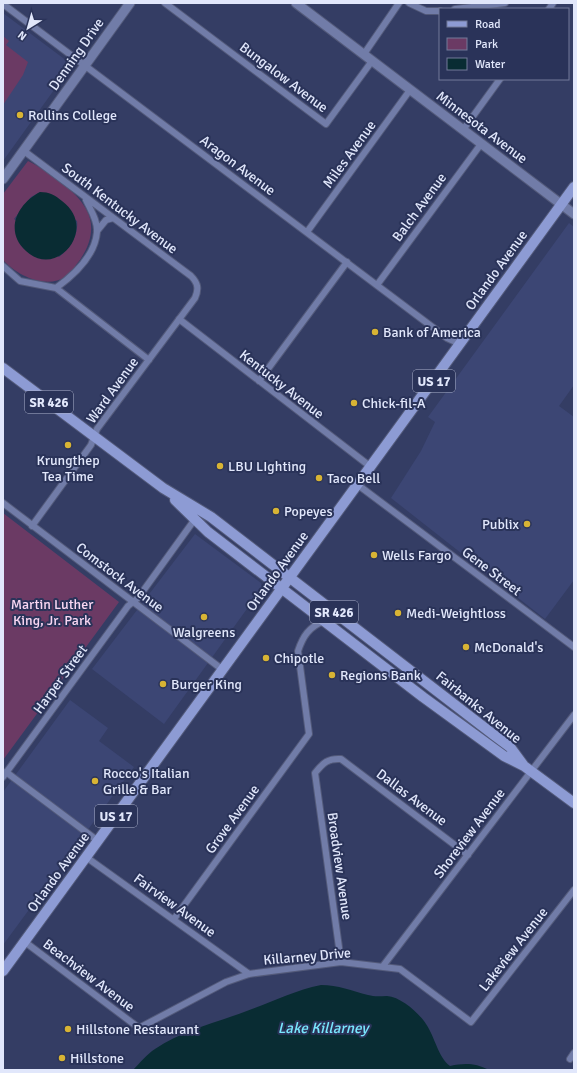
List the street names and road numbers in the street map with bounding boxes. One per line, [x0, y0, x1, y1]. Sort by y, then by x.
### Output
street label: Denning Drive [45, 15, 108, 94]
street label: Bungalow Avenue [236, 39, 331, 116]
street label: Minnesota Avenue [433, 88, 531, 167]
street label: Miles Avenue [319, 117, 380, 191]
street label: Aragon Avenue [197, 132, 279, 199]
street label: South Kentucky Avenue [58, 159, 181, 258]
street label: Balch Avenue [389, 170, 450, 245]
street label: Orlando Avenue [462, 227, 531, 314]
street label: Kentucky Avenue [236, 346, 327, 423]
street label: Ward Avenue [83, 354, 142, 427]
road number: US 17 [413, 370, 455, 392]
road number: SR 426 [25, 391, 73, 413]
street label: Orlando Avenue [243, 528, 312, 615]
street label: Comstock Avenue [72, 539, 167, 616]
street label: Gene Street [459, 543, 525, 599]
road number: SR 426 [310, 601, 358, 623]
street label: Harper Street [30, 642, 91, 717]
street label: Fairbanks Avenue [433, 668, 525, 747]
street label: Dallas Avenue [373, 765, 450, 830]
street label: Grove Avenue [202, 781, 263, 857]
street label: Shoreview Avenue [430, 785, 509, 882]
road number: US 17 [95, 805, 137, 827]
street label: Broadview Avenue [324, 811, 355, 921]
street label: Orlando Avenue [24, 829, 93, 916]
street label: Fairview Avenue [130, 870, 219, 941]
street label: Lakeview Avenue [475, 904, 551, 995]
street label: Beachview Avenue [40, 935, 138, 1015]
street label: Killarney Drive [263, 944, 352, 969]

